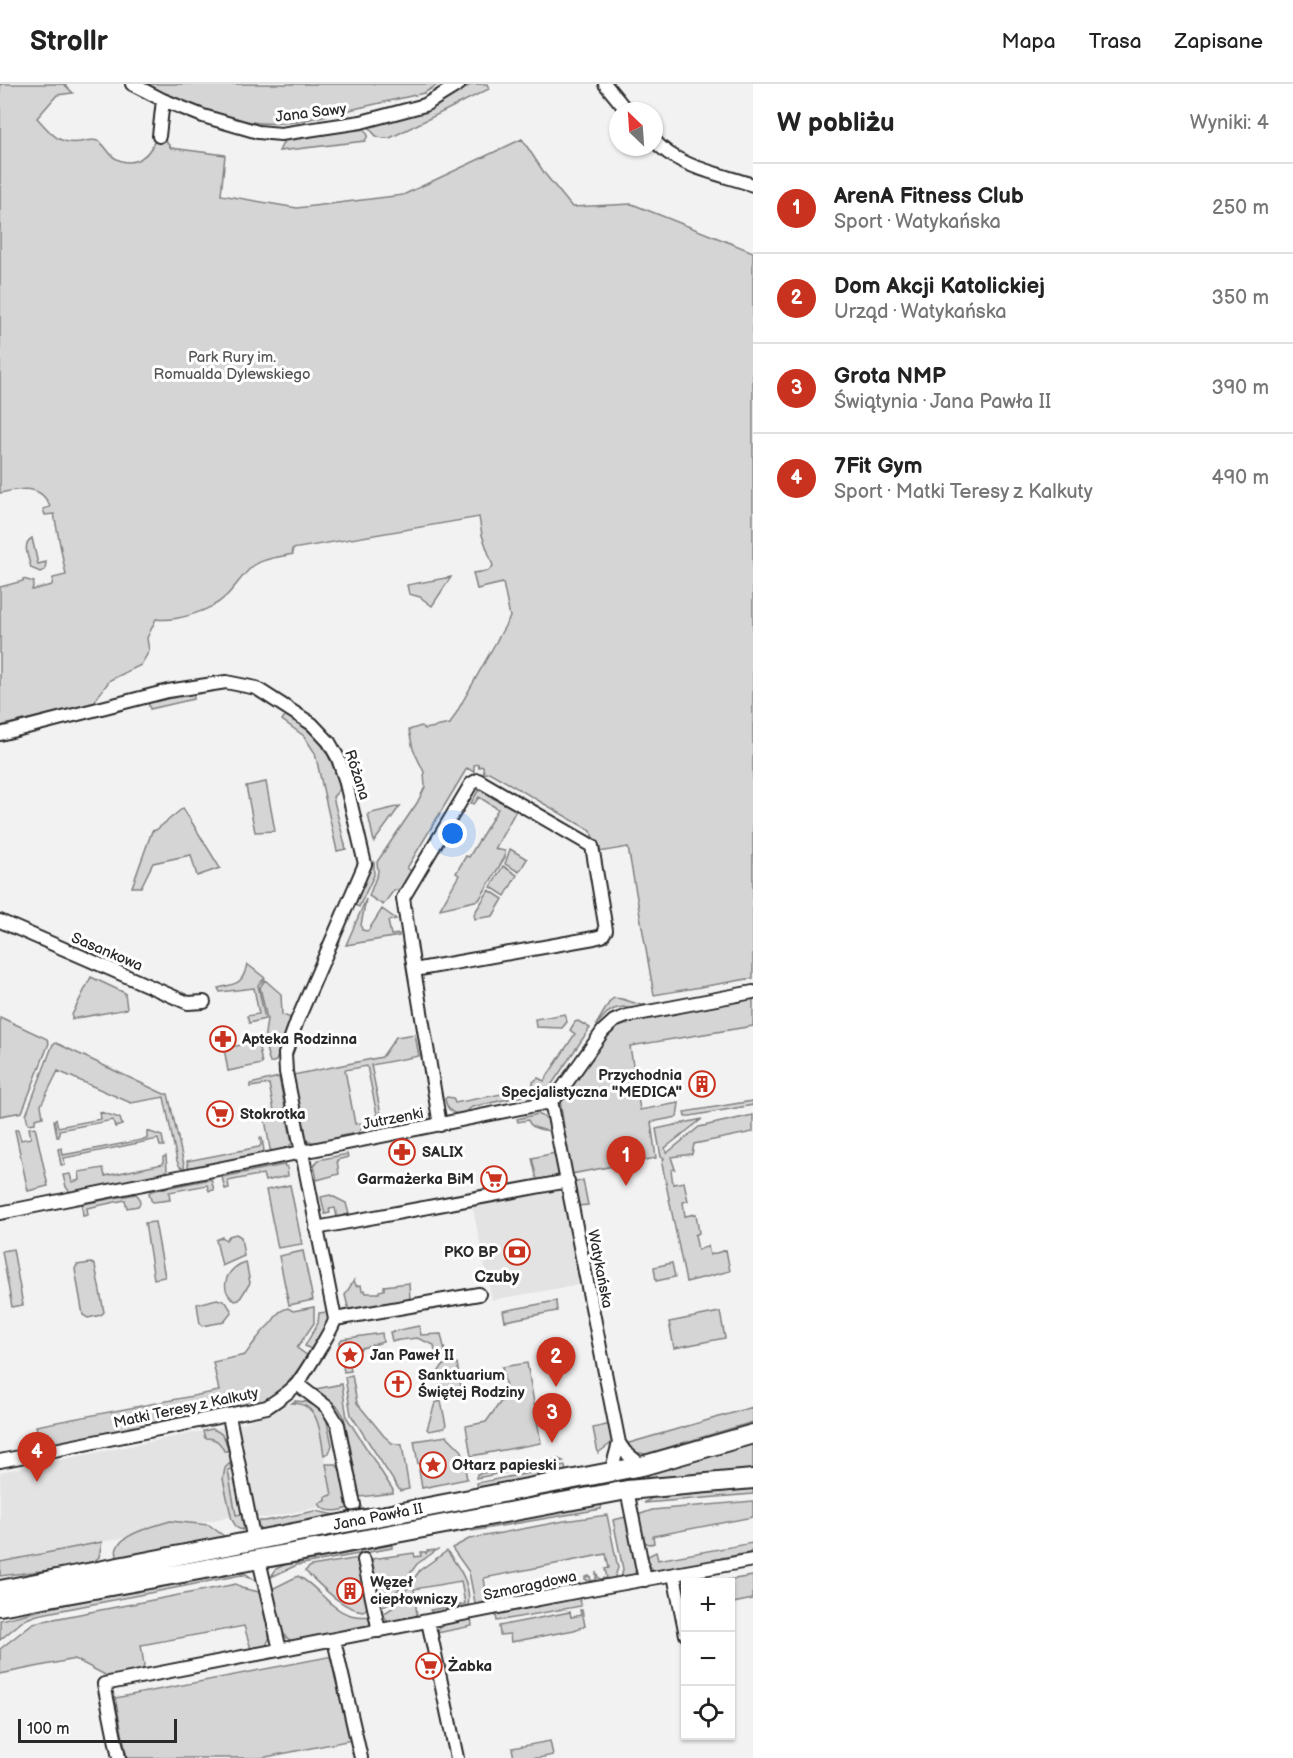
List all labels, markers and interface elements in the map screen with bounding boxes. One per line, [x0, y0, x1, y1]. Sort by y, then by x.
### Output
text: Strollr [30, 25, 108, 58]
text: Mapa [1002, 29, 1056, 54]
text: Trasa [1089, 29, 1142, 54]
text: Zapisane [1175, 29, 1263, 54]
street label: Jana Sawy [274, 99, 348, 127]
north arrow [609, 102, 663, 156]
text: W pobliżu [777, 108, 895, 139]
text: Wyniki: 4 [1190, 111, 1269, 135]
text: ArenA Fitness Club [834, 183, 1024, 210]
text: 1 [792, 196, 801, 220]
text: 250 m [1212, 196, 1269, 220]
text: Sport · Watykańska [834, 210, 1001, 234]
text: Dom Akcji Katolickiej [834, 273, 1045, 300]
text: 2 [791, 286, 802, 310]
text: 350 m [1212, 286, 1269, 310]
text: Urząd · Watykańska [834, 300, 1006, 324]
park label: Park Rury im. Romualda Dylewskiego [153, 348, 311, 384]
text: Grota NMP [834, 363, 946, 390]
text: 3 [791, 376, 802, 400]
text: 390 m [1211, 376, 1269, 400]
text: Świątynia · Jana Pawła II [834, 390, 1051, 414]
text: 7Fit Gym [834, 453, 922, 480]
text: 4 [791, 466, 802, 490]
text: 490 m [1212, 466, 1269, 490]
text: Sport · Matki Teresy z Kalkuty [834, 480, 1093, 504]
street label: Różana [340, 748, 374, 802]
your location [438, 819, 467, 848]
street label: Sasankowa [68, 928, 146, 976]
pharmacy icon: Apteka Rodzinna [208, 1024, 238, 1054]
place label: Apteka Rodzinna [241, 1030, 357, 1049]
place label: Przychodnia Specjalistyczna "MEDICA" [502, 1066, 682, 1102]
building icon: Przychodnia Specjalistyczna "MEDICA" [687, 1069, 717, 1099]
supermarket icon: Stokrotka [205, 1099, 235, 1129]
street label: Jutrzenki [361, 1104, 425, 1134]
place label: Stokrotka [240, 1105, 306, 1124]
pin: 1 [606, 1136, 646, 1186]
pharmacy icon: SALIX [387, 1137, 417, 1167]
place label: SALIX [422, 1143, 463, 1162]
supermarket icon: Garmażerka BiM [479, 1164, 509, 1194]
place label: Garmażerka BiM [357, 1170, 474, 1189]
street label: Watykańska [583, 1228, 617, 1310]
bank icon: PKO BP [502, 1237, 532, 1267]
place label: PKO BP [444, 1243, 499, 1262]
district label: Czuby [475, 1268, 520, 1287]
pin: 2 [536, 1338, 576, 1387]
place icon: Jan Paweł II [335, 1340, 365, 1370]
place label: Jan Paweł II [370, 1346, 454, 1365]
place label: Sanktuarium Świętej Rodziny [418, 1366, 525, 1402]
church icon: Sanktuarium Świętej Rodziny [383, 1369, 413, 1399]
street label: Matki Teresy z Kalkuty [112, 1383, 260, 1433]
pin: 3 [532, 1394, 572, 1443]
pin: 4 [18, 1432, 57, 1482]
place icon: Ołtarz papieski [418, 1450, 448, 1480]
place label: Ołtarz papieski [452, 1456, 557, 1475]
street label: Jana Pawła II [332, 1499, 425, 1535]
street label: Szmaragdowa [482, 1567, 578, 1605]
place label: Węzeł ciepłowniczy [370, 1573, 458, 1609]
building icon: Węzeł ciepłowniczy [335, 1576, 365, 1606]
map controls [681, 1578, 735, 1740]
button: + [681, 1578, 735, 1632]
button: − [681, 1632, 735, 1686]
supermarket icon: Żabka [414, 1651, 444, 1681]
place label: Żabka [448, 1656, 492, 1676]
button: locate [681, 1686, 735, 1740]
scale bar [18, 1716, 177, 1744]
text: 100 m [27, 1720, 70, 1739]

